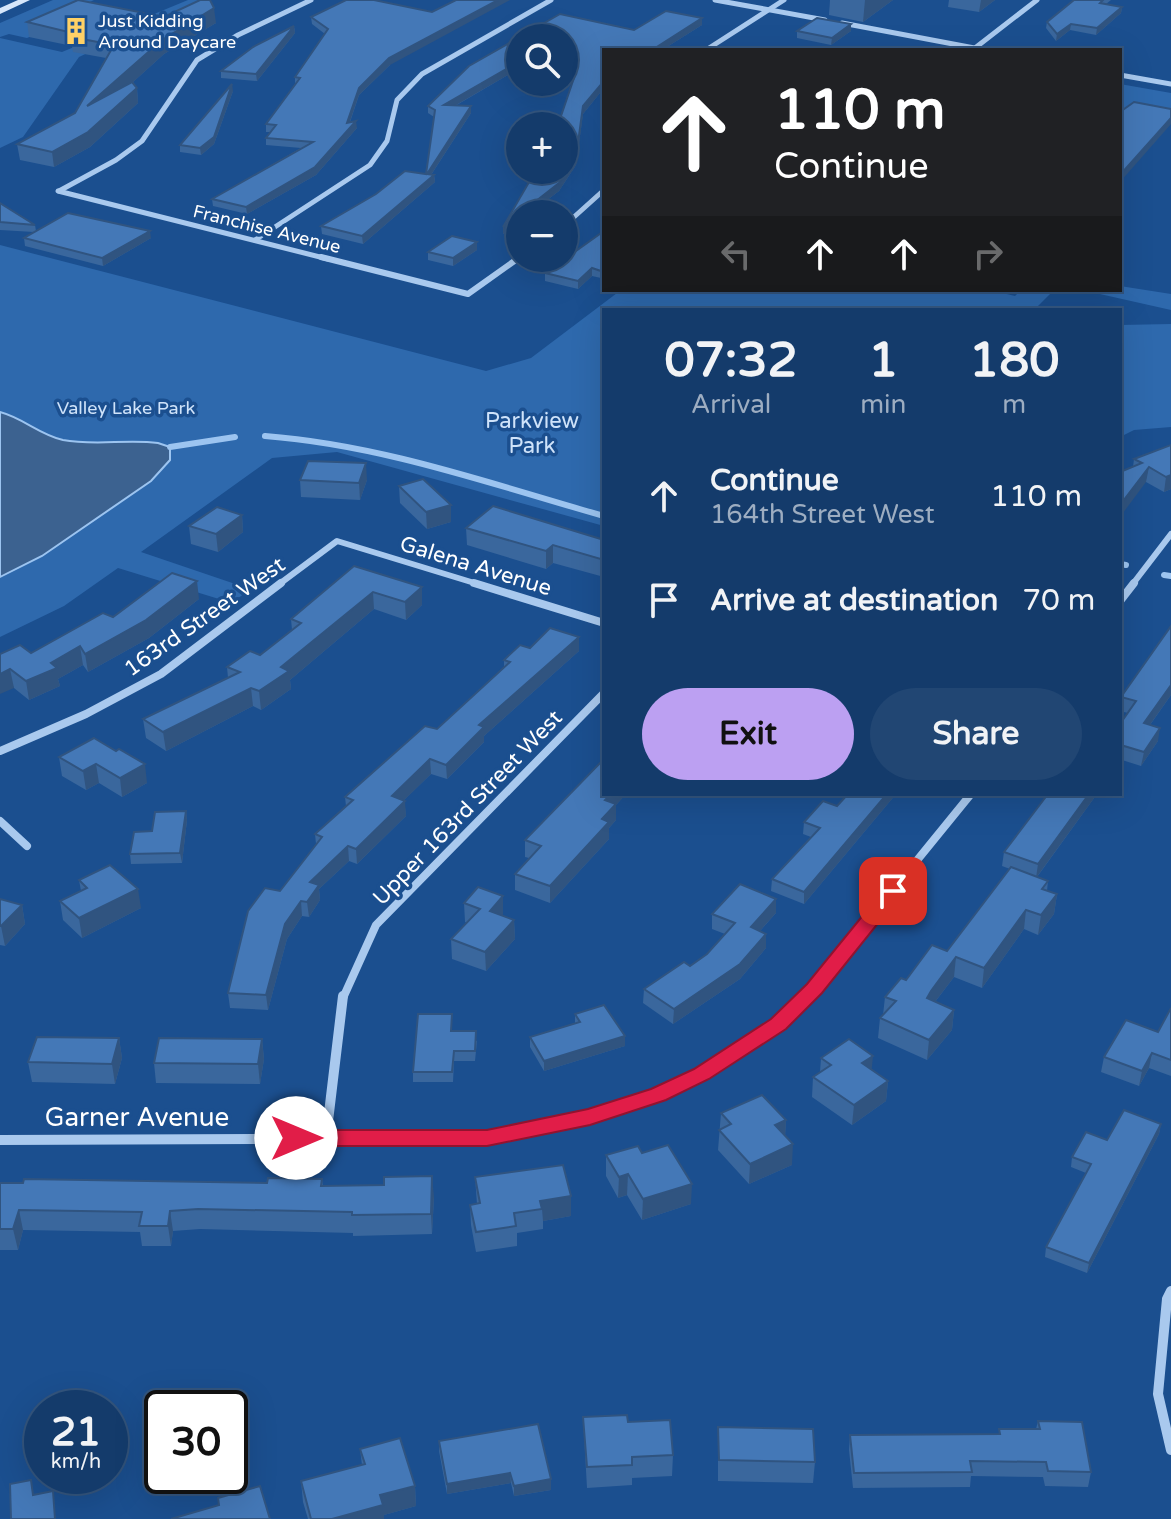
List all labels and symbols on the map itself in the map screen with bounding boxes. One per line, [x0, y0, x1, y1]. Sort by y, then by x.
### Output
place label: Just Kidding Around Daycare [98, 10, 236, 53]
building icon: Just Kidding Around Daycare [61, 16, 91, 46]
street label: Franchise Avenue [191, 200, 343, 258]
park label: Valley Lake Park [57, 397, 195, 419]
park label: Parkview Park [485, 408, 579, 459]
street label: Galena Avenue [397, 531, 555, 601]
street label: 163rd Street West [119, 552, 290, 682]
street label: Upper 163rd Street West [368, 705, 568, 911]
pin [859, 857, 927, 925]
position arrow [254, 1096, 338, 1180]
street label: Garner Avenue [45, 1102, 229, 1133]
speed limit sign: 30 [144, 1390, 248, 1494]

